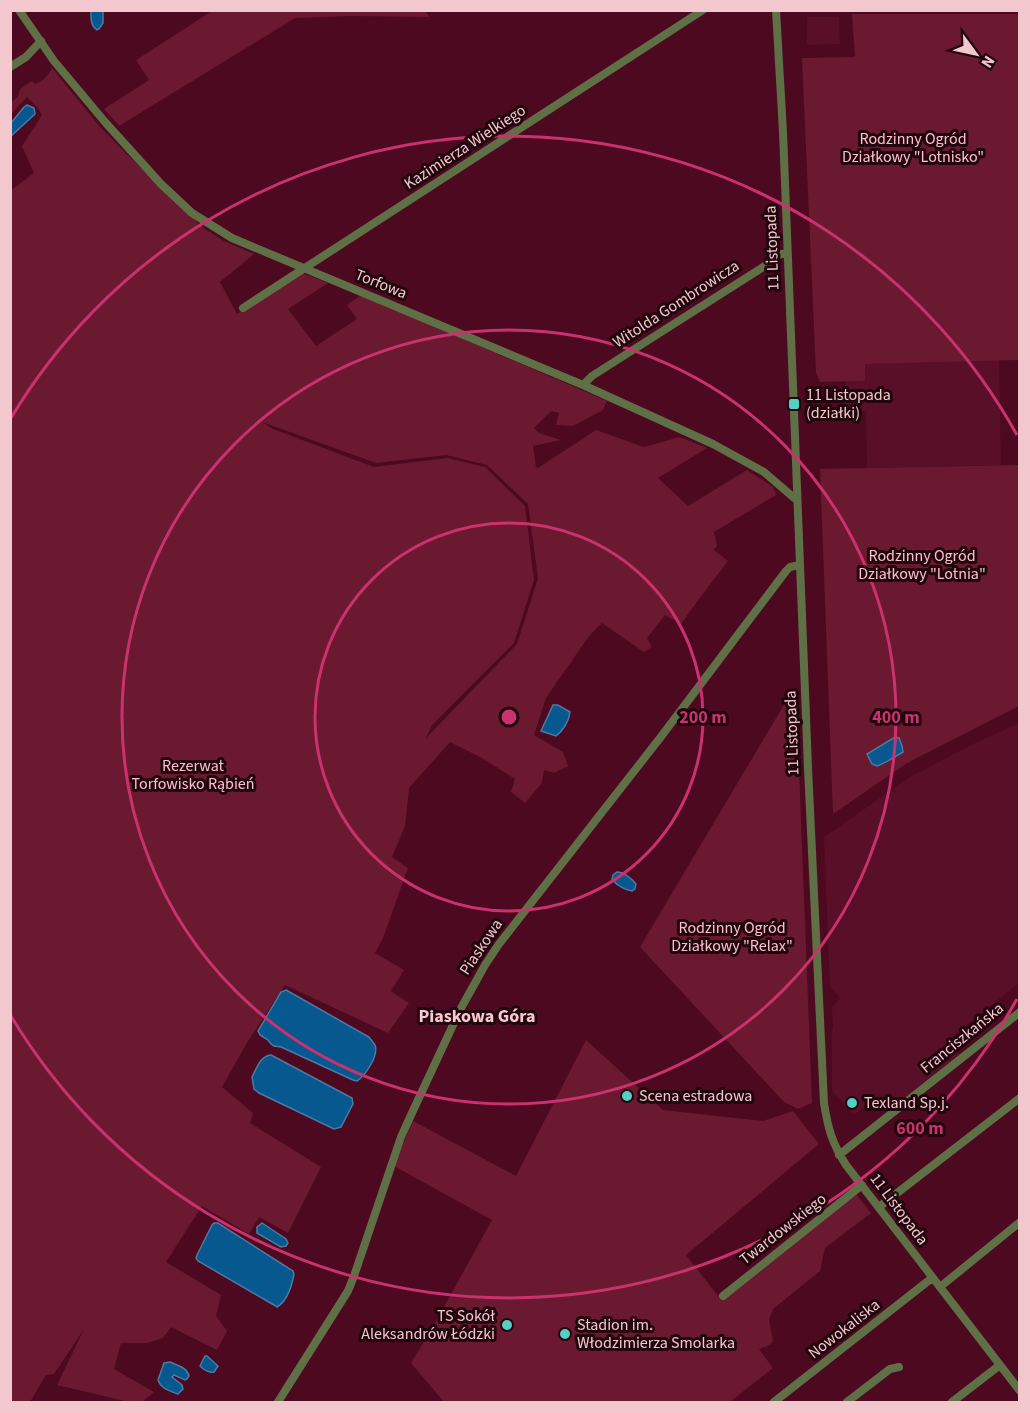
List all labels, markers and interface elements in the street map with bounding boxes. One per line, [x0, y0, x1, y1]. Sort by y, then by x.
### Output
north arrow [946, 24, 1006, 84]
text: N [976, 51, 1000, 72]
street label: Kazimierza Wielkiego [400, 99, 530, 195]
park label: Rodzinny Ogród Działkowy "Lotnisko" [842, 128, 984, 168]
street label: 11 Listopada [760, 205, 784, 291]
street label: Witolda Gombrowicza [609, 255, 743, 353]
street label: Torfowa [352, 264, 410, 304]
place label: 11 Listopada (działki) [806, 384, 891, 424]
marker: 11 Listopada (działki) [787, 397, 801, 411]
park label: Rodzinny Ogród Działkowy "Lotnia" [858, 545, 986, 585]
street label: 11 Listopada [780, 690, 804, 776]
text: 200 m [679, 705, 727, 730]
text: 400 m [872, 705, 920, 730]
centre of rings [499, 707, 519, 727]
park label: Rezerwat Torfowisko Rąbień [131, 755, 255, 795]
street label: Piaskowa [454, 915, 508, 979]
park label: Rodzinny Ogród Działkowy "Relax" [671, 917, 793, 957]
street label: Franciszkańska [916, 998, 1008, 1078]
district label: Piaskowa Góra [419, 1004, 535, 1029]
place label: Scena estradowa [639, 1085, 752, 1107]
marker: Scena estradowa [620, 1089, 634, 1103]
place label: Texland Sp.j. [864, 1092, 949, 1114]
marker: Texland Sp.j. [845, 1096, 859, 1110]
text: 600 m [896, 1116, 944, 1141]
street label: 11 Listopada [865, 1169, 933, 1249]
street label: Twardowskiego [735, 1188, 831, 1270]
street label: Nowokaliska [804, 1294, 884, 1364]
place label: TS Sokół Aleksandrów Łódzki [361, 1305, 495, 1345]
place label: Stadion im. Włodzimierza Smolarka [577, 1314, 735, 1354]
marker: TS Sokół Aleksandrów Łódzki [500, 1318, 514, 1332]
marker: Stadion im. Włodzimierza Smolarka [558, 1327, 572, 1341]

